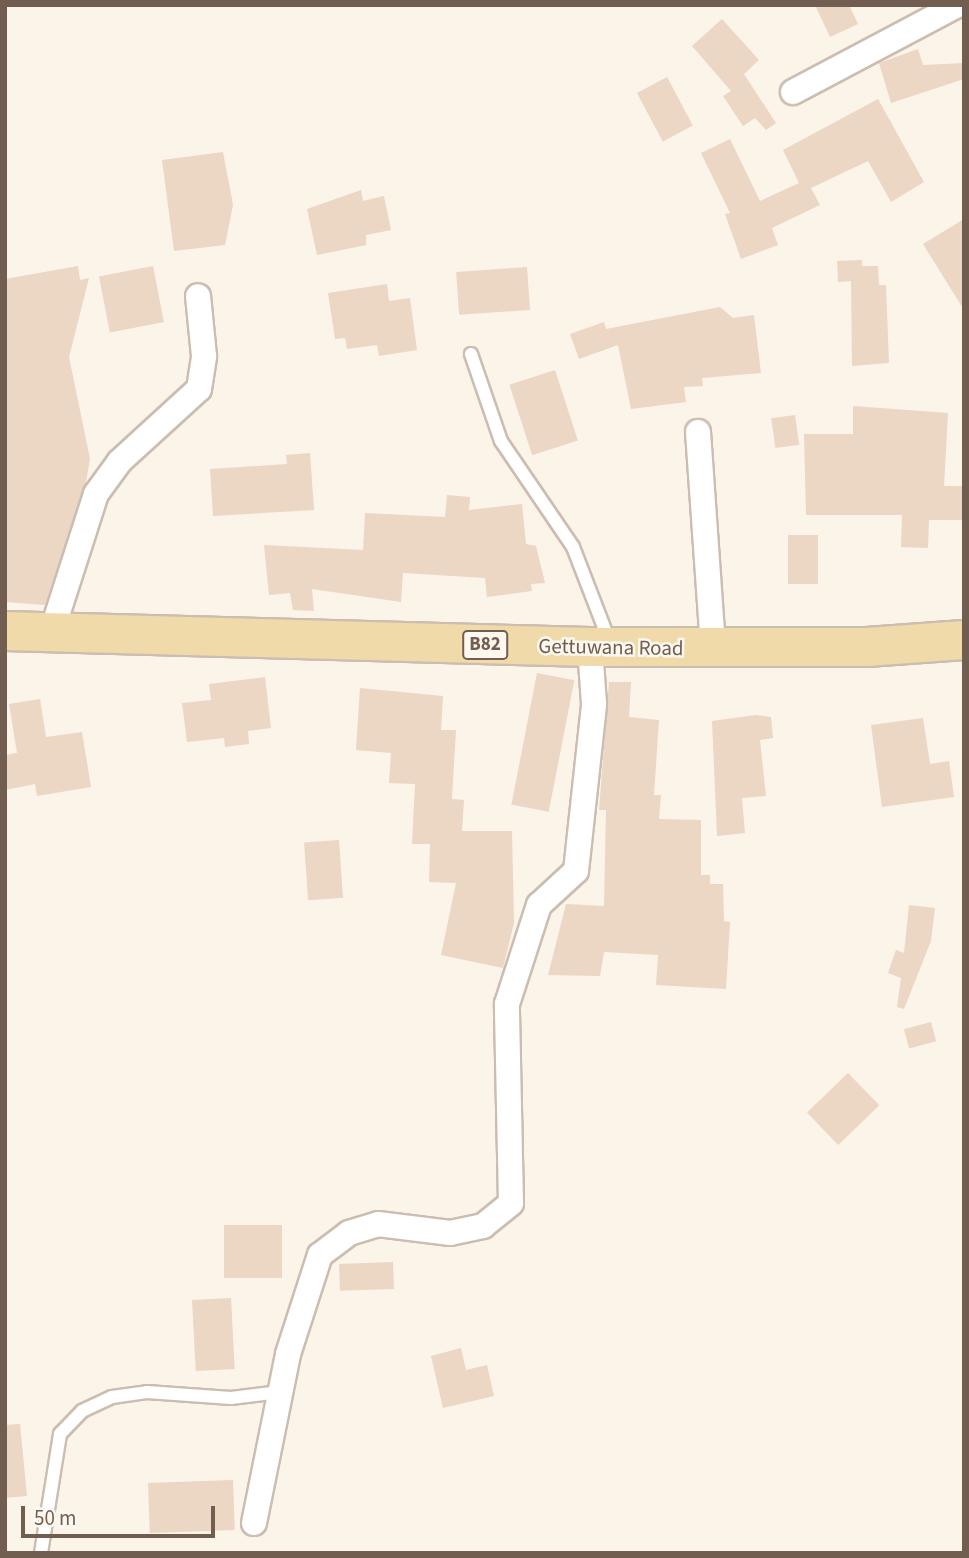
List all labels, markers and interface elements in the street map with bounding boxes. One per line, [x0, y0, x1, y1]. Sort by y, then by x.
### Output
road number: B82 [461, 630, 510, 660]
street label: Gettuwana Road [538, 633, 684, 661]
scale bar [24, 1492, 219, 1536]
text: 50 m [34, 1503, 76, 1533]

